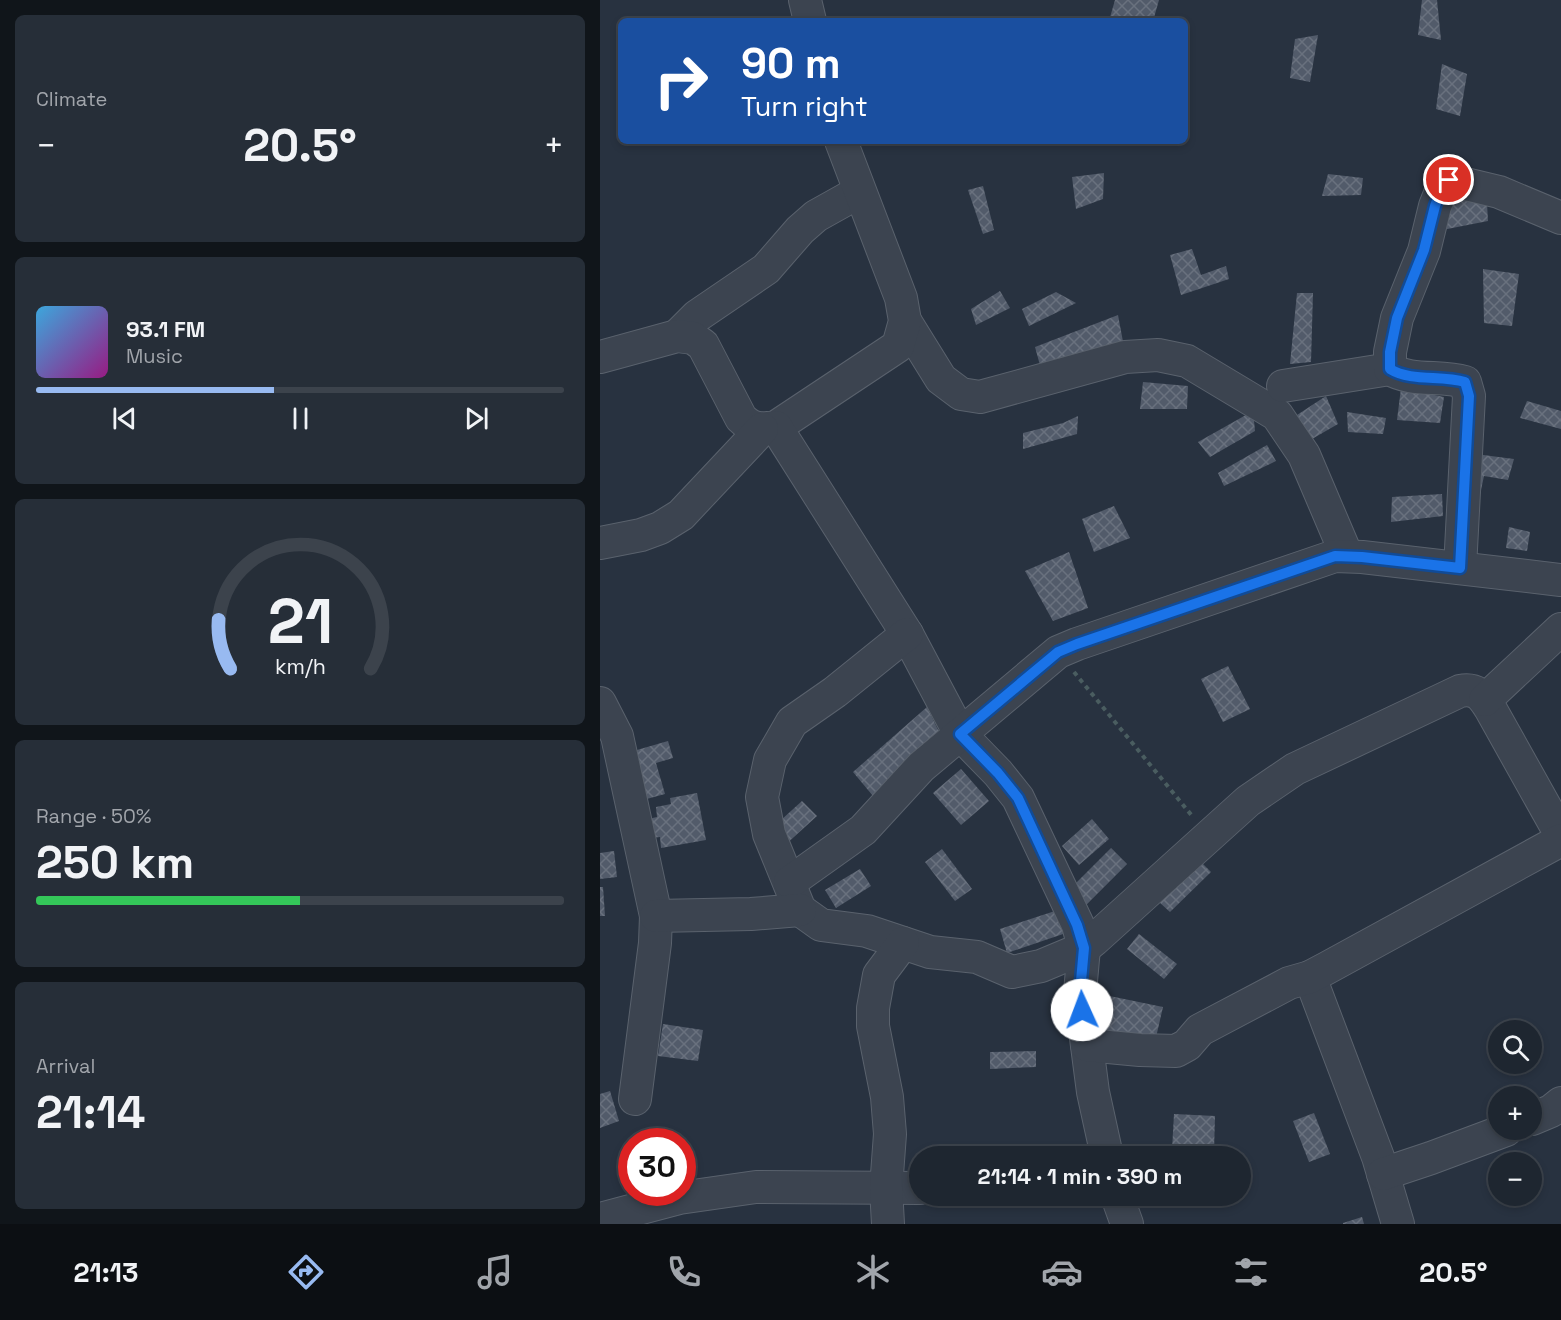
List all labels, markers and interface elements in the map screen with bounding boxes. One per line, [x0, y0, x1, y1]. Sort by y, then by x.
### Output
text: 90 m [741, 37, 841, 90]
icon: right [642, 42, 720, 120]
text: Climate [36, 86, 107, 112]
text: Turn right [741, 89, 868, 124]
text: 20.5° [243, 117, 357, 174]
text: − [36, 125, 56, 167]
text: + [544, 125, 564, 167]
pin [1423, 154, 1474, 205]
icon: arrive [1432, 163, 1465, 196]
text: 93.1 FM [126, 315, 205, 343]
text: Music [126, 343, 183, 369]
icon: previous [108, 402, 141, 435]
icon: pause [284, 402, 317, 435]
icon: next [460, 402, 493, 435]
text: 21 [267, 582, 333, 661]
text: km/h [274, 653, 326, 680]
text: Range · 50% [36, 803, 151, 829]
text: 250 km [36, 834, 194, 891]
position arrow [1050, 978, 1114, 1042]
map controls [1488, 1020, 1542, 1206]
button: search [1488, 1020, 1542, 1074]
text: Arrival [36, 1053, 95, 1079]
text: 21:14 [36, 1084, 145, 1141]
button: + [1488, 1086, 1542, 1140]
speed limit sign: 30 [618, 1128, 696, 1206]
button: − [1488, 1152, 1542, 1206]
text: 21:14 · 1 min · 390 m [978, 1162, 1182, 1190]
icon: directions [285, 1251, 327, 1293]
icon: music [474, 1251, 516, 1293]
icon: phone [663, 1251, 705, 1293]
icon: climate [852, 1251, 894, 1293]
icon: car [1041, 1251, 1083, 1293]
icon: filters [1230, 1251, 1272, 1293]
text: 21:13 [73, 1255, 138, 1290]
text: 20.5° [1419, 1255, 1487, 1290]

